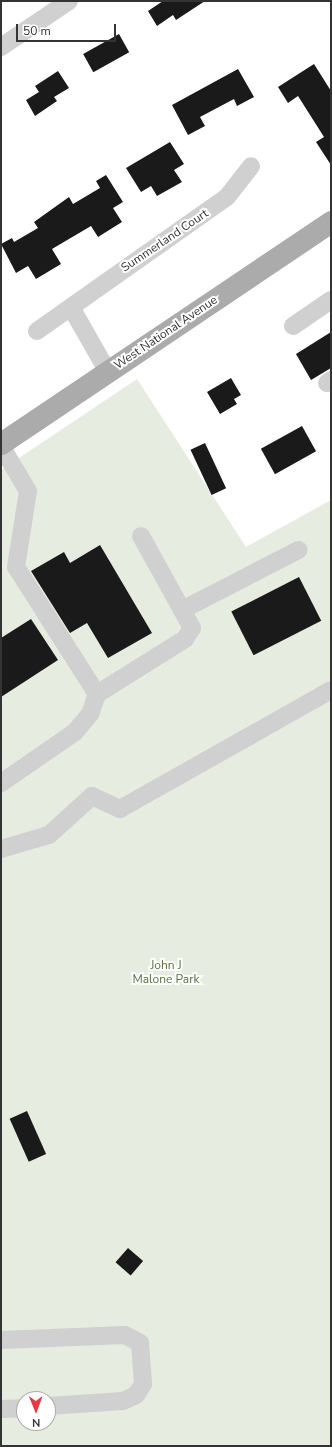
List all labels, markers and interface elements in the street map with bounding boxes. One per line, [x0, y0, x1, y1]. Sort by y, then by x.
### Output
scale bar [18, 16, 118, 42]
text: 50 m [23, 23, 51, 39]
street label: Summerland Court [119, 207, 211, 275]
street label: West National Avenue [112, 293, 220, 373]
park label: John J Malone Park [132, 959, 200, 987]
north arrow [16, 1391, 56, 1431]
text: N [32, 1415, 40, 1430]

